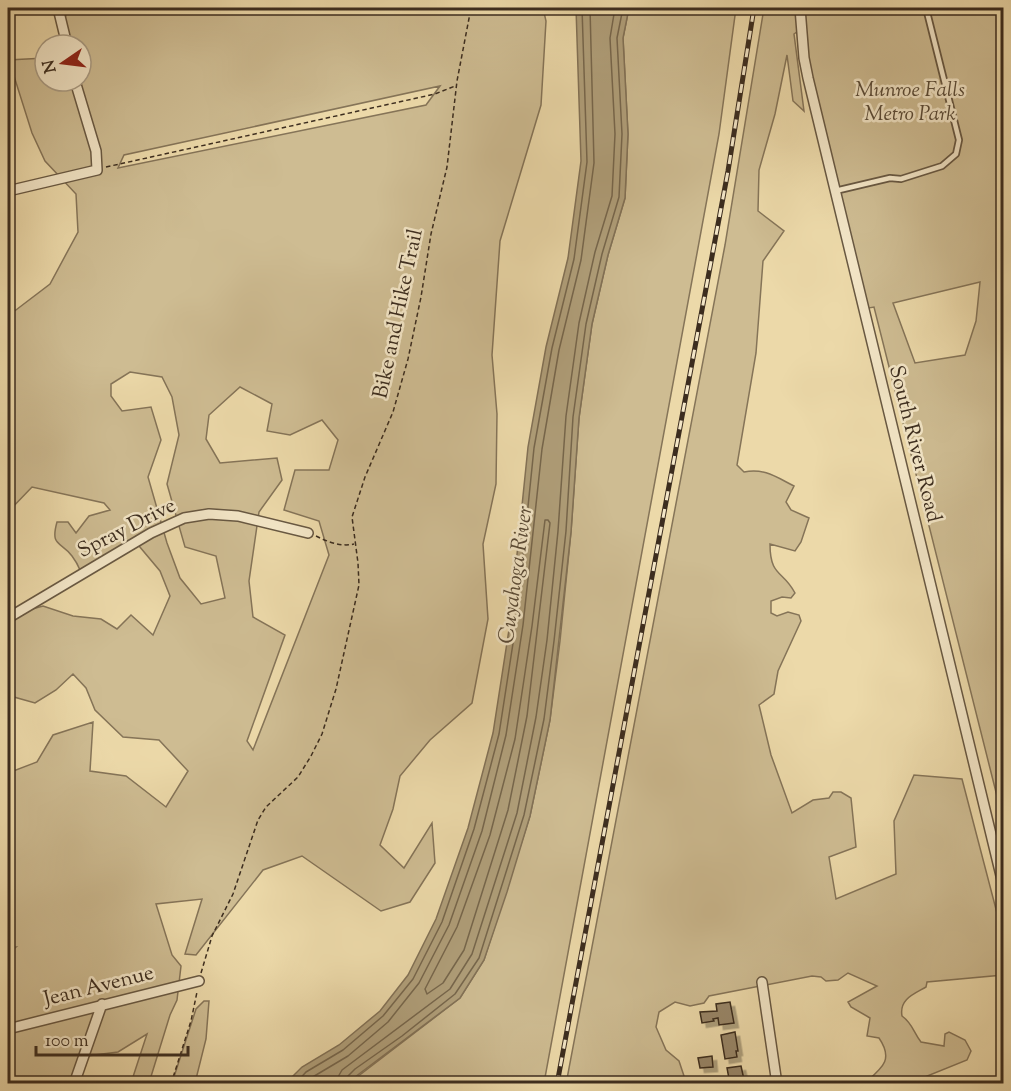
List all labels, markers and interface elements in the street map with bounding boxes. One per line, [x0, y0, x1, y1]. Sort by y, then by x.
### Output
north arrow [33, 33, 93, 93]
text: N [38, 57, 64, 75]
park label: Munroe Falls Metro Park [855, 76, 965, 130]
street label: Bike and Hike Trail [366, 226, 432, 402]
street label: South River Road [880, 362, 948, 526]
street label: Spray Drive [73, 491, 181, 567]
water label: Cuyahoga River [491, 504, 543, 646]
street label: Jean Avenue [40, 959, 157, 1015]
scale bar [36, 1019, 188, 1057]
text: 100 m [45, 1029, 89, 1055]

